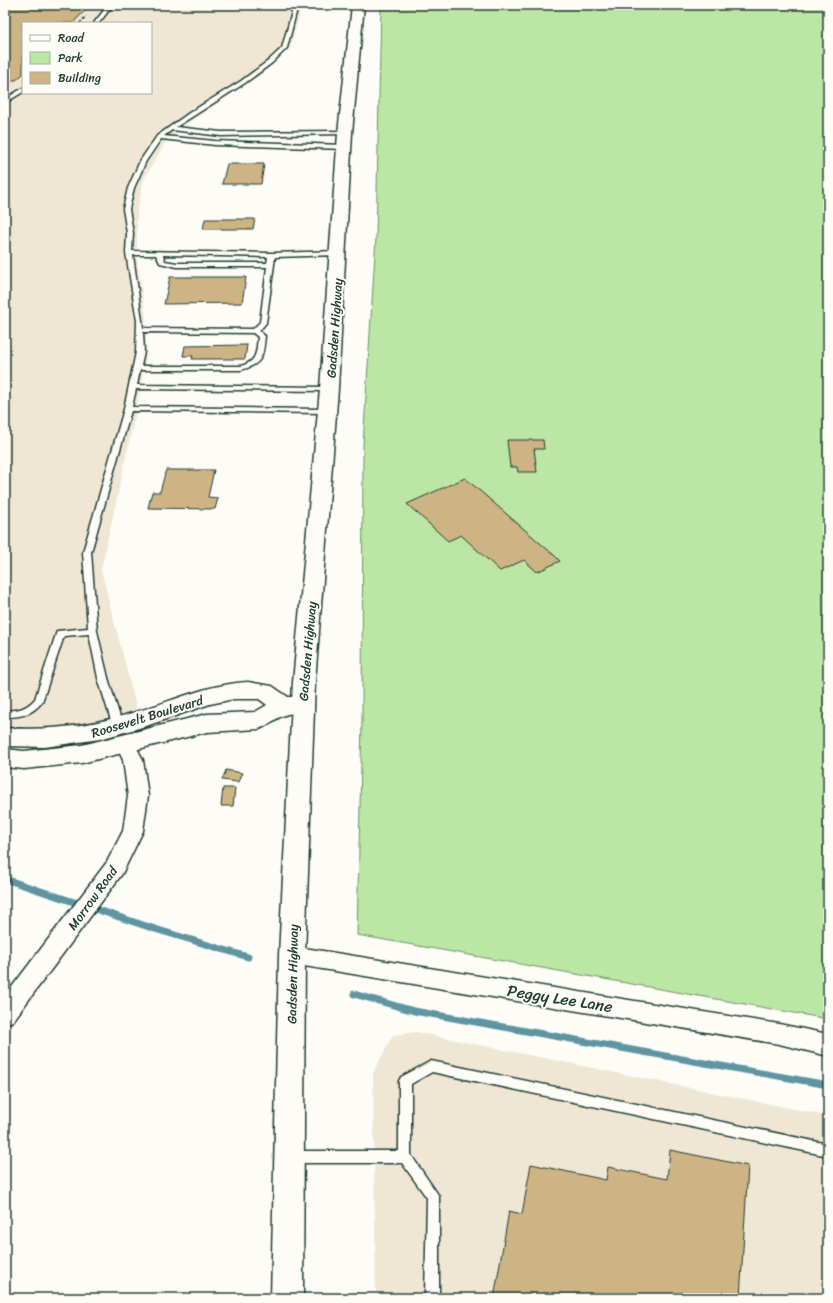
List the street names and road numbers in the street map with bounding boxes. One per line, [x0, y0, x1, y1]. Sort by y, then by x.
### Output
street label: Gadsden Highway [320, 277, 349, 379]
street label: Gadsden Highway [292, 600, 323, 702]
street label: Roosevelt Boulevard [88, 688, 207, 744]
street label: Morrow Road [61, 860, 124, 935]
street label: Gadsden Highway [280, 924, 305, 1024]
street label: Peggy Lee Lane [505, 976, 615, 1021]

